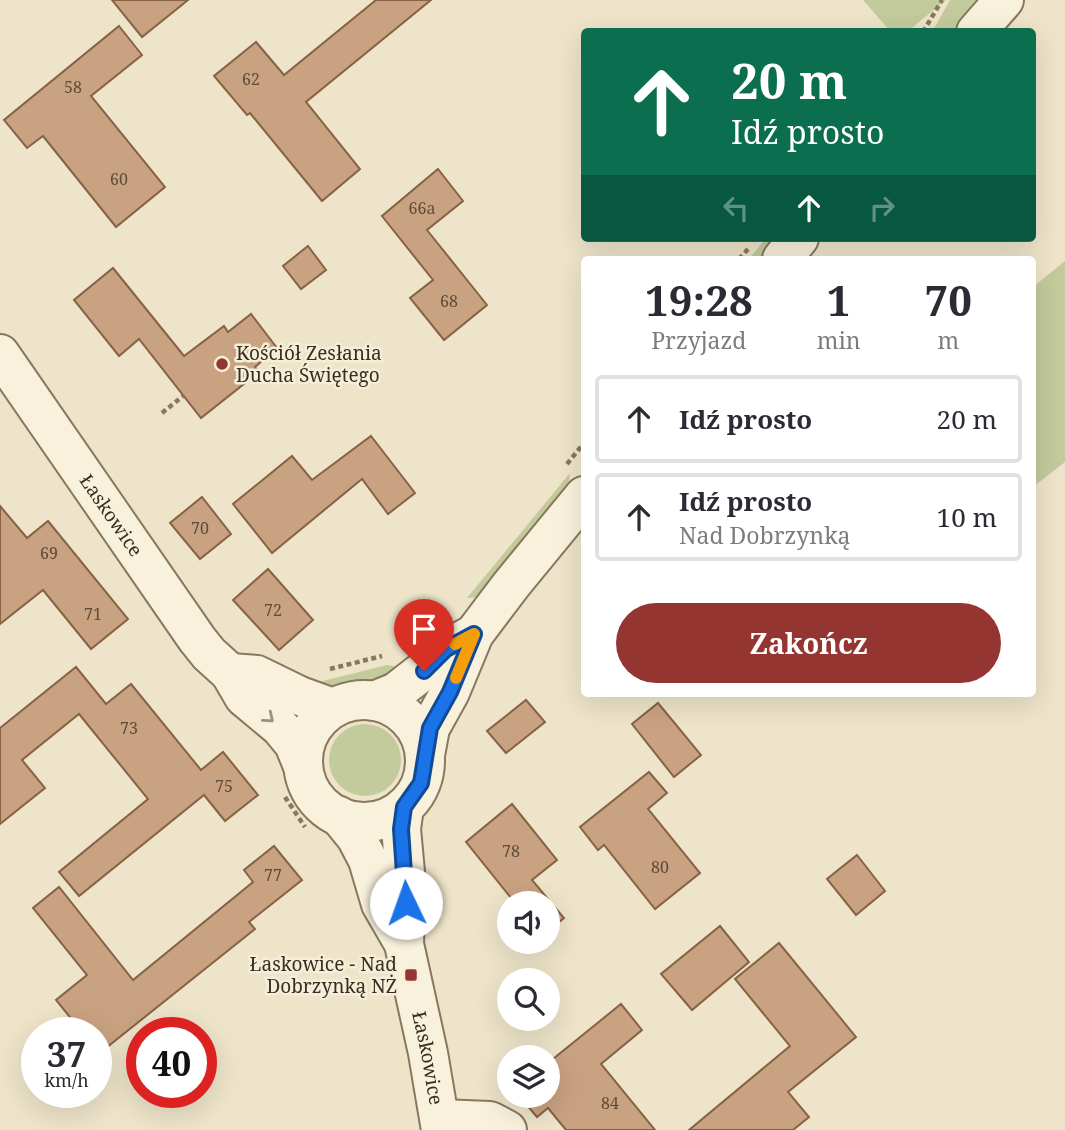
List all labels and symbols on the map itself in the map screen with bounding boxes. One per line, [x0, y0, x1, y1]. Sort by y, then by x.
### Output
house number: 62 [242, 68, 260, 90]
house number: 58 [64, 76, 82, 98]
house number: 60 [110, 168, 128, 190]
house number: 66a [409, 197, 435, 219]
house number: 68 [440, 290, 458, 312]
place label: Kościół Zesłania Ducha Świętego [236, 340, 382, 388]
marker: Kościół Zesłania Ducha Świętego [214, 356, 230, 372]
street label: Łaskowice [74, 469, 149, 562]
house number: 70 [191, 517, 209, 539]
house number: 69 [40, 542, 58, 564]
house number: 72 [264, 599, 282, 621]
pin [394, 599, 454, 671]
house number: 71 [84, 603, 102, 625]
one-way arrow [260, 710, 273, 722]
house number: 73 [120, 717, 138, 739]
house number: 75 [215, 775, 233, 797]
house number: 78 [502, 840, 520, 862]
house number: 80 [651, 856, 669, 878]
house number: 77 [264, 864, 282, 886]
position arrow [369, 866, 443, 940]
place label: Łaskowice - Nad Dobrzynką NŻ [250, 951, 397, 999]
marker: Łaskowice - Nad Dobrzynką NŻ [403, 967, 419, 983]
street label: Łaskowice [406, 1009, 450, 1107]
speed limit sign: 40 [126, 1017, 217, 1108]
house number: 84 [601, 1092, 619, 1114]

